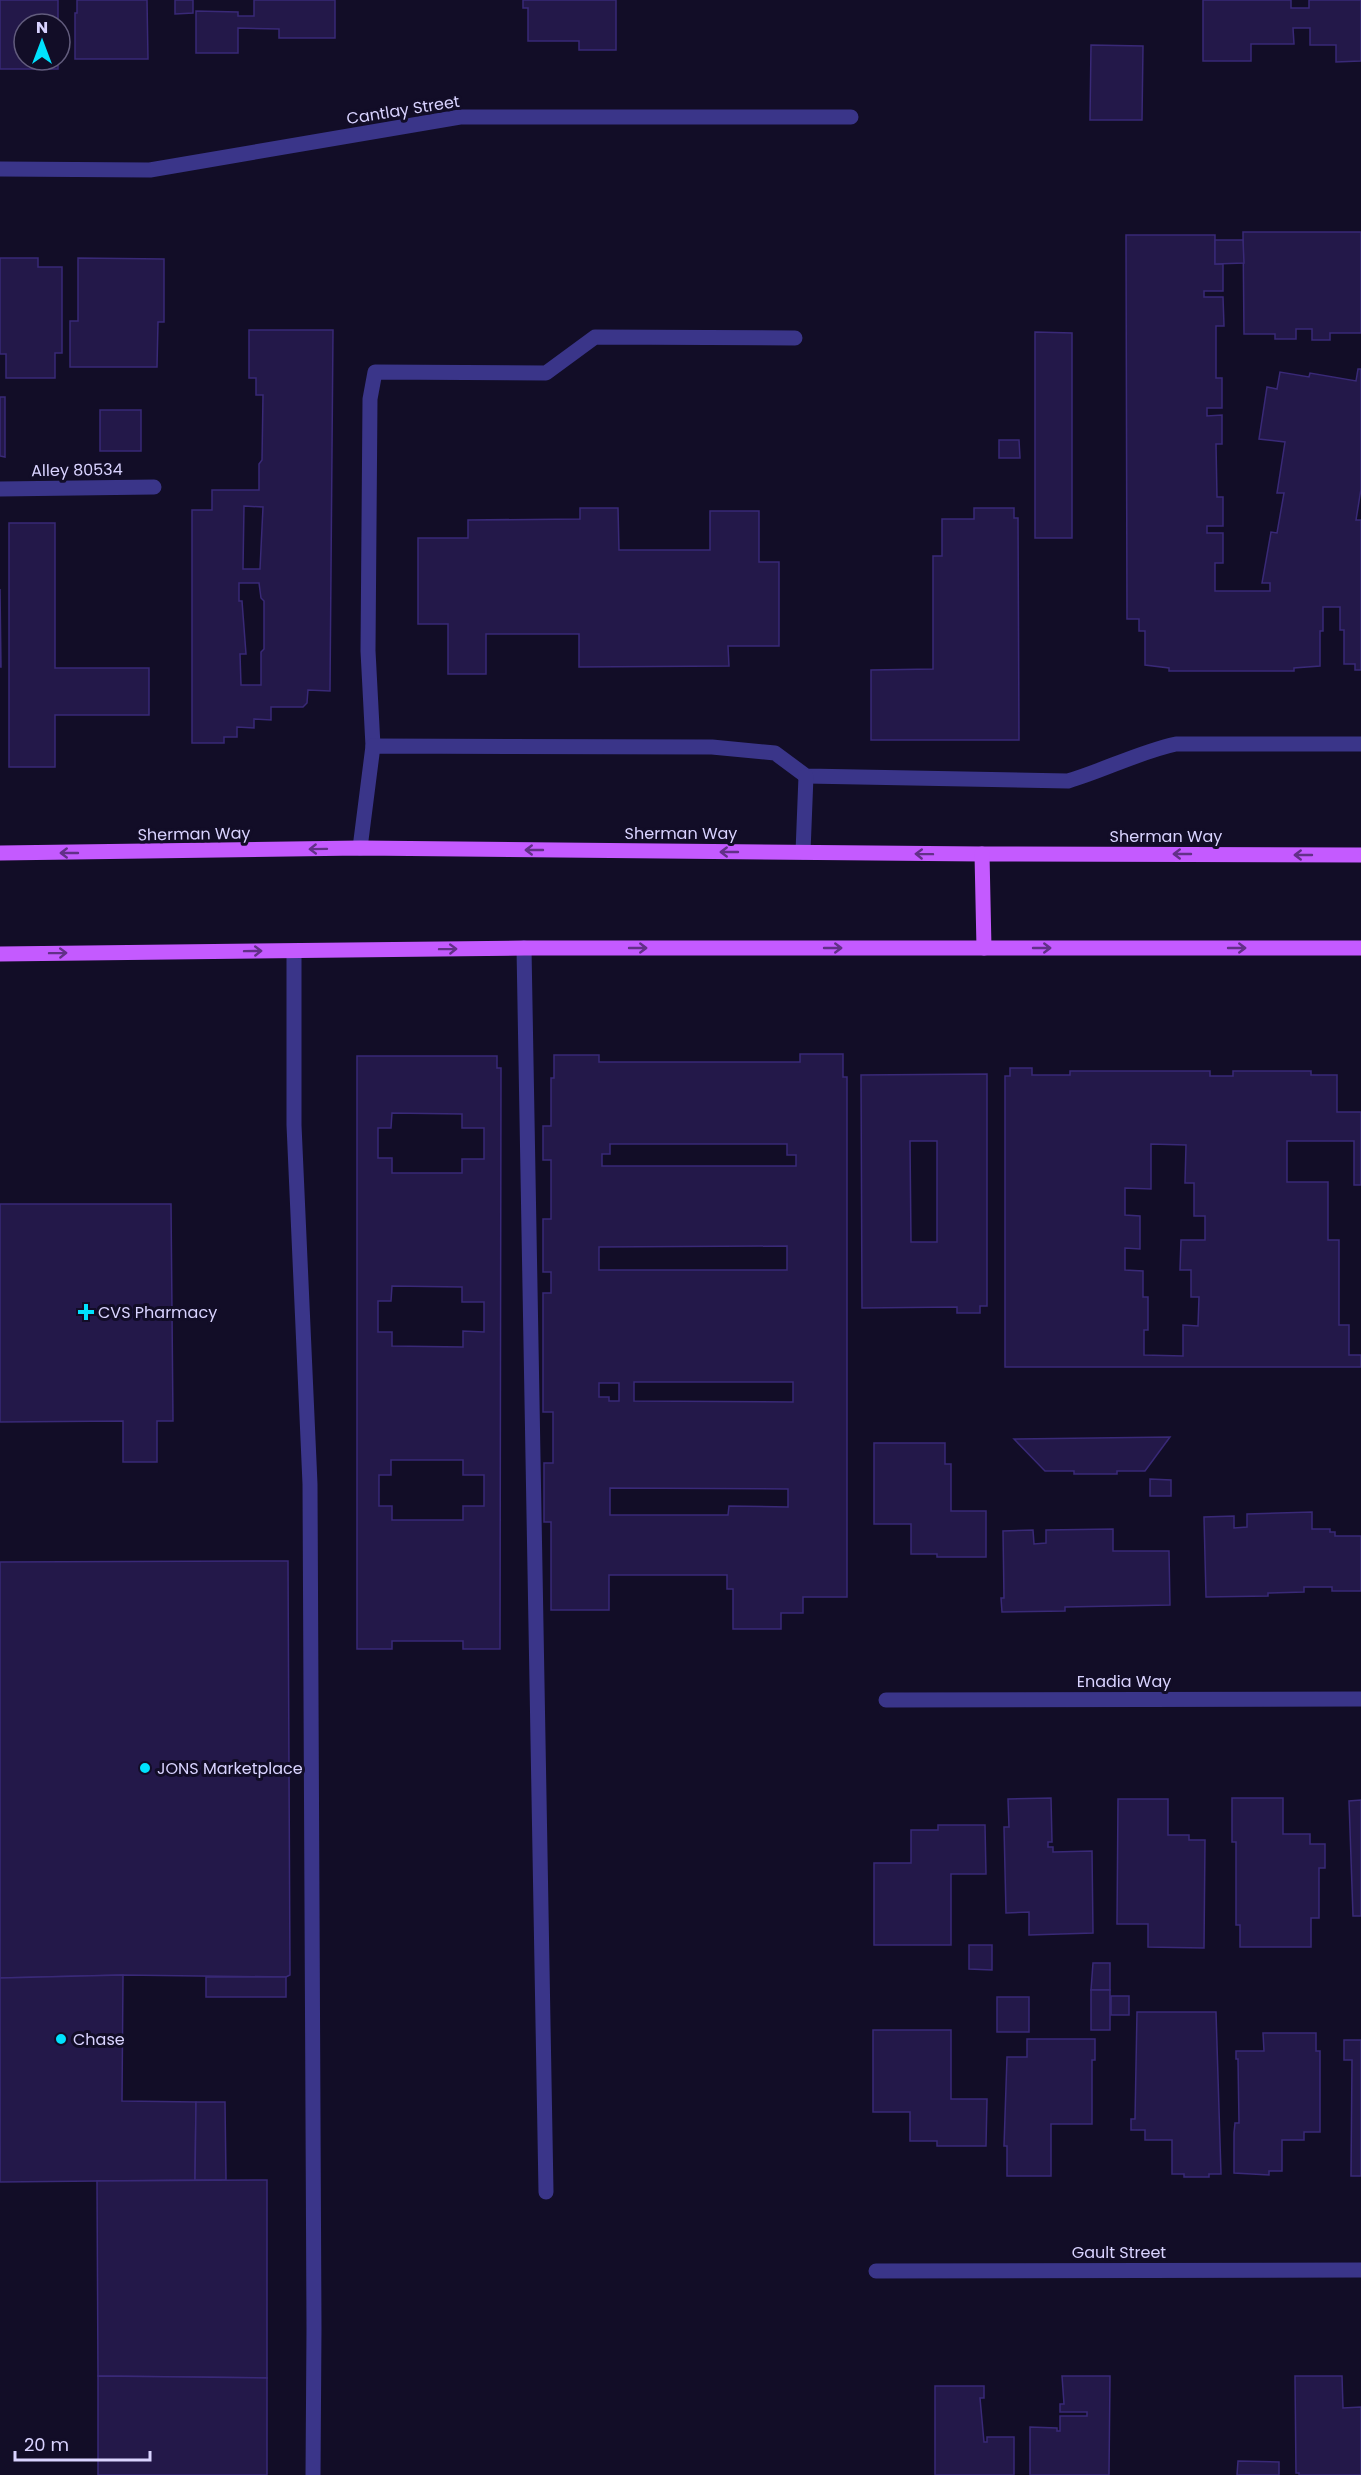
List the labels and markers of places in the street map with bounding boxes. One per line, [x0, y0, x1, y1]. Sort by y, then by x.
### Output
place label: CVS Pharmacy [98, 1301, 217, 1324]
marker: CVS Pharmacy [79, 1305, 93, 1319]
place label: JONS Marketplace [157, 1757, 303, 1780]
marker: JONS Marketplace [138, 1761, 152, 1775]
place label: Chase [73, 2028, 125, 2051]
marker: Chase [54, 2032, 68, 2046]

